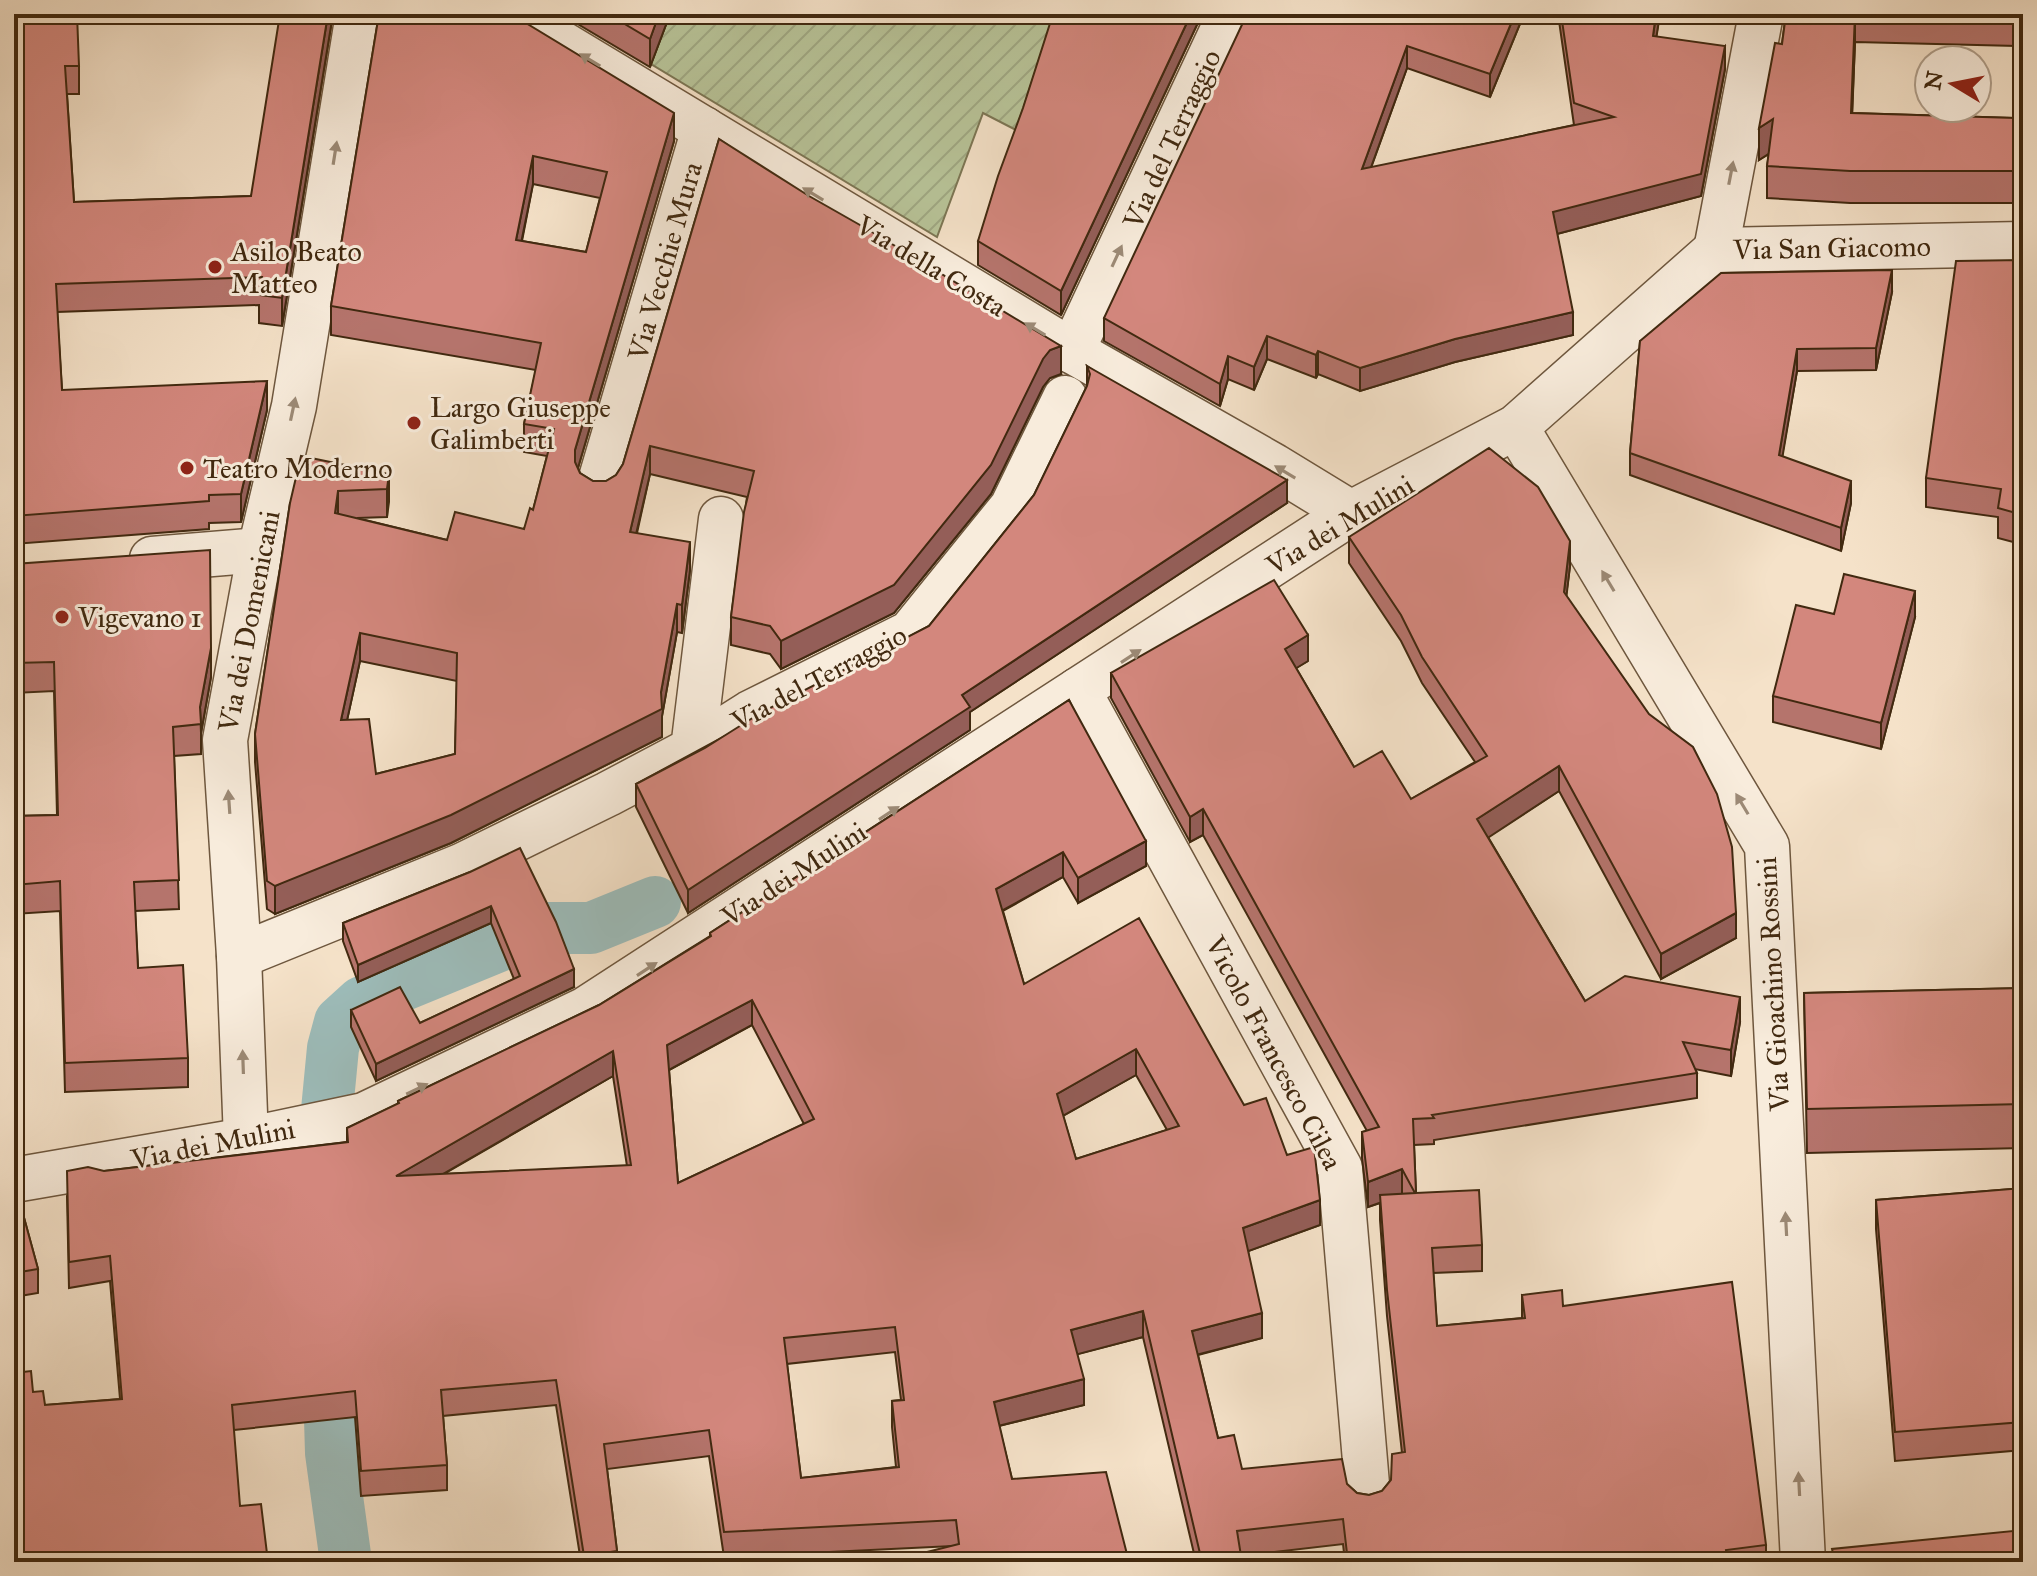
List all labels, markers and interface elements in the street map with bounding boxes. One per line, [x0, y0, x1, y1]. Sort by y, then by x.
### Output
street label: Via del Terraggio [1115, 44, 1229, 235]
north arrow [1913, 44, 1993, 124]
one-way arrow [579, 53, 601, 67]
text: N [1919, 69, 1949, 92]
one-way arrow [329, 140, 342, 165]
street label: Via Vecchie Mura [620, 158, 710, 365]
one-way arrow [1725, 160, 1738, 185]
one-way arrow [802, 188, 824, 202]
street label: Via della Costa [849, 207, 1013, 325]
street label: Via San Giacomo [1732, 229, 1931, 267]
place label: Asilo Beato Matteo [230, 234, 362, 301]
one-way arrow [1110, 244, 1124, 267]
marker: Asilo Beato Matteo [206, 258, 224, 276]
one-way arrow [1024, 322, 1046, 336]
place label: Largo Giuseppe Galimberti [430, 390, 611, 457]
one-way arrow [287, 397, 300, 422]
marker: Largo Giuseppe Galimberti [405, 414, 423, 432]
place label: Teatro Moderno [203, 451, 393, 486]
marker: Teatro Moderno [178, 459, 196, 477]
one-way arrow [1274, 466, 1296, 480]
street label: Via dei Mulini [1259, 467, 1420, 583]
street label: Via dei Domenicani [210, 507, 288, 736]
one-way arrow [1601, 570, 1615, 592]
place label: Vigevano 1 [77, 600, 202, 635]
marker: Vigevano 1 [53, 608, 71, 626]
street label: Via del Terraggio [724, 617, 913, 739]
one-way arrow [1120, 649, 1141, 664]
one-way arrow [222, 789, 235, 814]
one-way arrow [1735, 793, 1749, 815]
one-way arrow [878, 806, 900, 820]
street label: Via dei Mulini [714, 814, 873, 934]
street label: Via Gioachino Rossini [1749, 856, 1797, 1113]
street label: Vicolo Francesco Cilea [1197, 929, 1350, 1176]
one-way arrow [637, 962, 658, 977]
one-way arrow [237, 1049, 250, 1074]
one-way arrow [406, 1082, 429, 1096]
street label: Via dei Mulini [127, 1111, 298, 1177]
one-way arrow [1779, 1211, 1792, 1236]
one-way arrow [1792, 1471, 1805, 1496]

